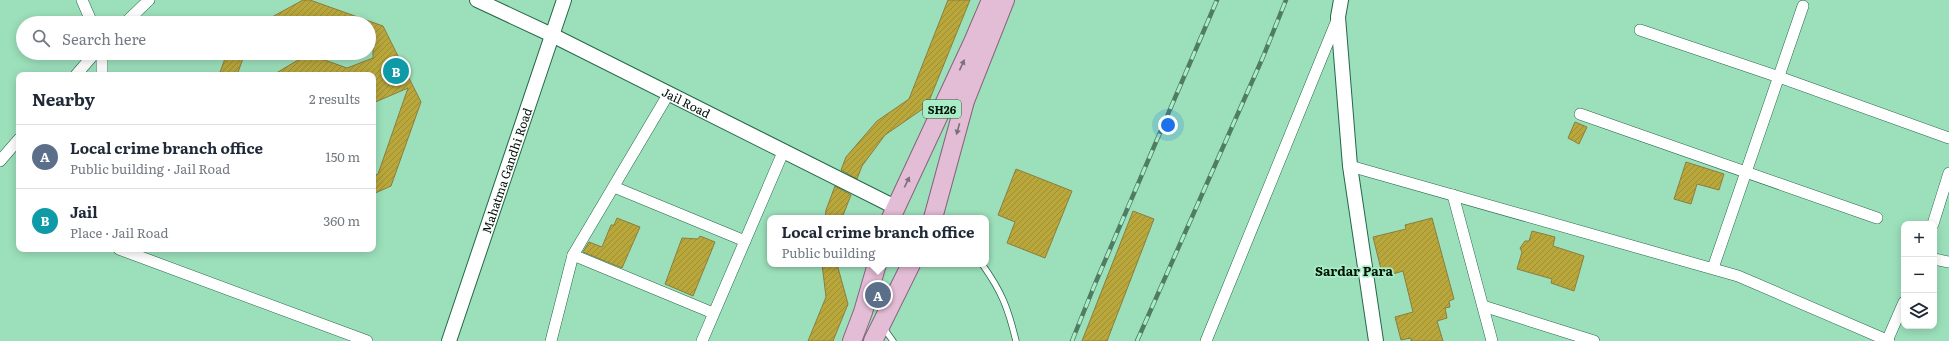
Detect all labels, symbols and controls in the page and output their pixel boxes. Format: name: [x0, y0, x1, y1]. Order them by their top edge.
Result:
search box: [16, 16, 376, 60]
icon: search: [30, 27, 52, 49]
text: Search here: [62, 27, 146, 50]
pin: B: [383, 56, 409, 86]
one-way arrow: [959, 59, 965, 70]
street label: Jail Road: [659, 83, 714, 122]
text: Nearby: [32, 86, 95, 111]
text: 2 results: [309, 89, 360, 108]
road number: SH26: [923, 100, 961, 118]
street label: Mahatma Gandhi Road: [477, 105, 536, 236]
your location: [1158, 115, 1178, 135]
one-way arrow: [955, 123, 961, 135]
text: Local crime branch office: [70, 136, 263, 159]
text: A: [40, 147, 50, 166]
text: 150 m: [325, 147, 360, 166]
text: Public building · Jail Road: [70, 159, 230, 178]
one-way arrow: [904, 177, 910, 188]
text: Jail: [70, 200, 98, 223]
text: B: [41, 211, 49, 230]
text: 360 m: [323, 211, 360, 230]
popup: [767, 215, 989, 267]
text: Local crime branch office: [781, 220, 975, 243]
map controls: [1901, 221, 1937, 329]
button: +: [1901, 221, 1937, 257]
text: Place · Jail Road: [70, 223, 168, 242]
text: Public building: [781, 243, 876, 262]
button: −: [1901, 257, 1937, 293]
district label: Sardar Para: [1315, 261, 1393, 280]
pin: A: [865, 280, 891, 310]
button: layers: [1901, 293, 1937, 329]

